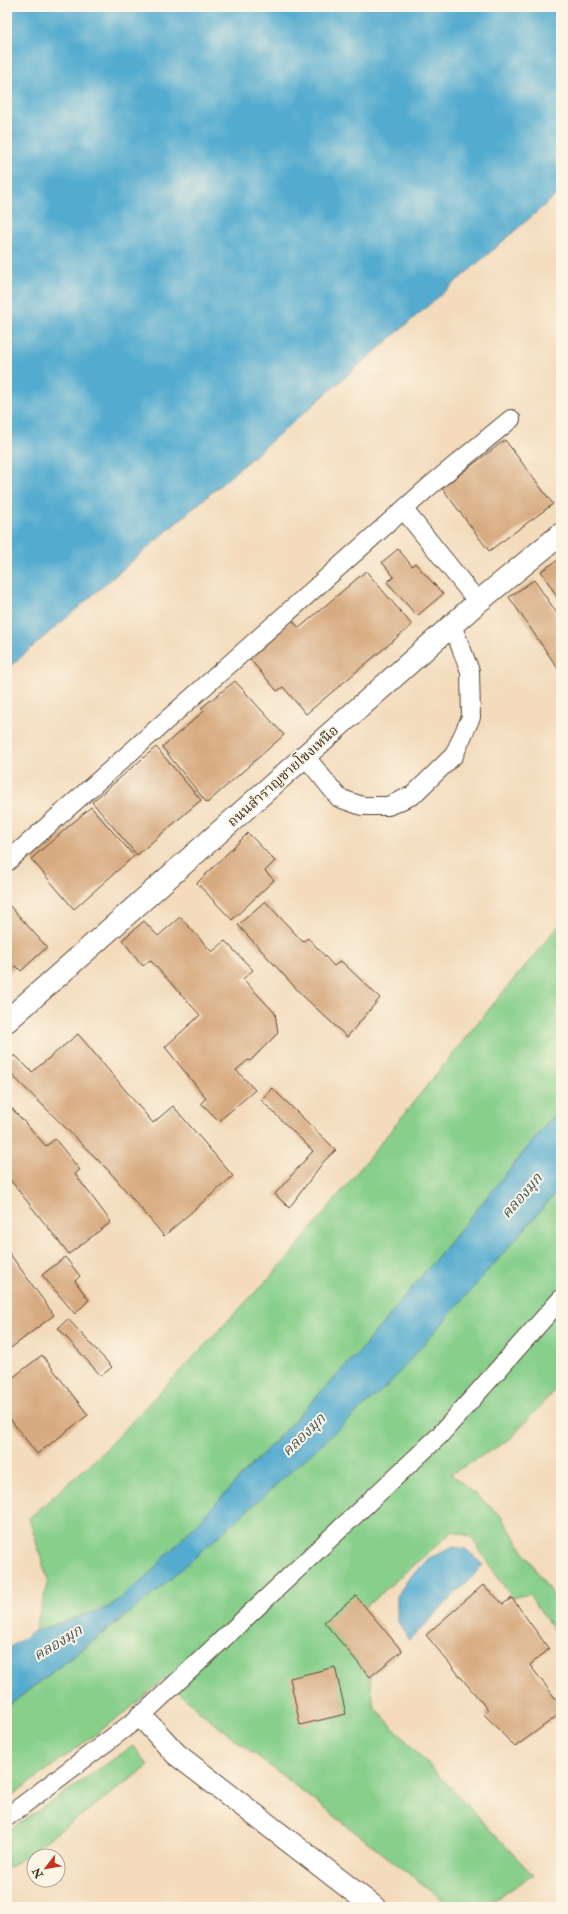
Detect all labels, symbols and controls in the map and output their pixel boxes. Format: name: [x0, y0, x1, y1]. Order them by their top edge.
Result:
street label: ถนนสำราญชายโขงเหนือ: [223, 720, 342, 830]
water label: คลองมุก: [497, 1169, 547, 1222]
water label: คลองมุก: [278, 1409, 331, 1460]
water label: คลองมุก: [30, 1621, 87, 1665]
north arrow: [26, 1848, 66, 1888]
text: N: [29, 1864, 46, 1881]

